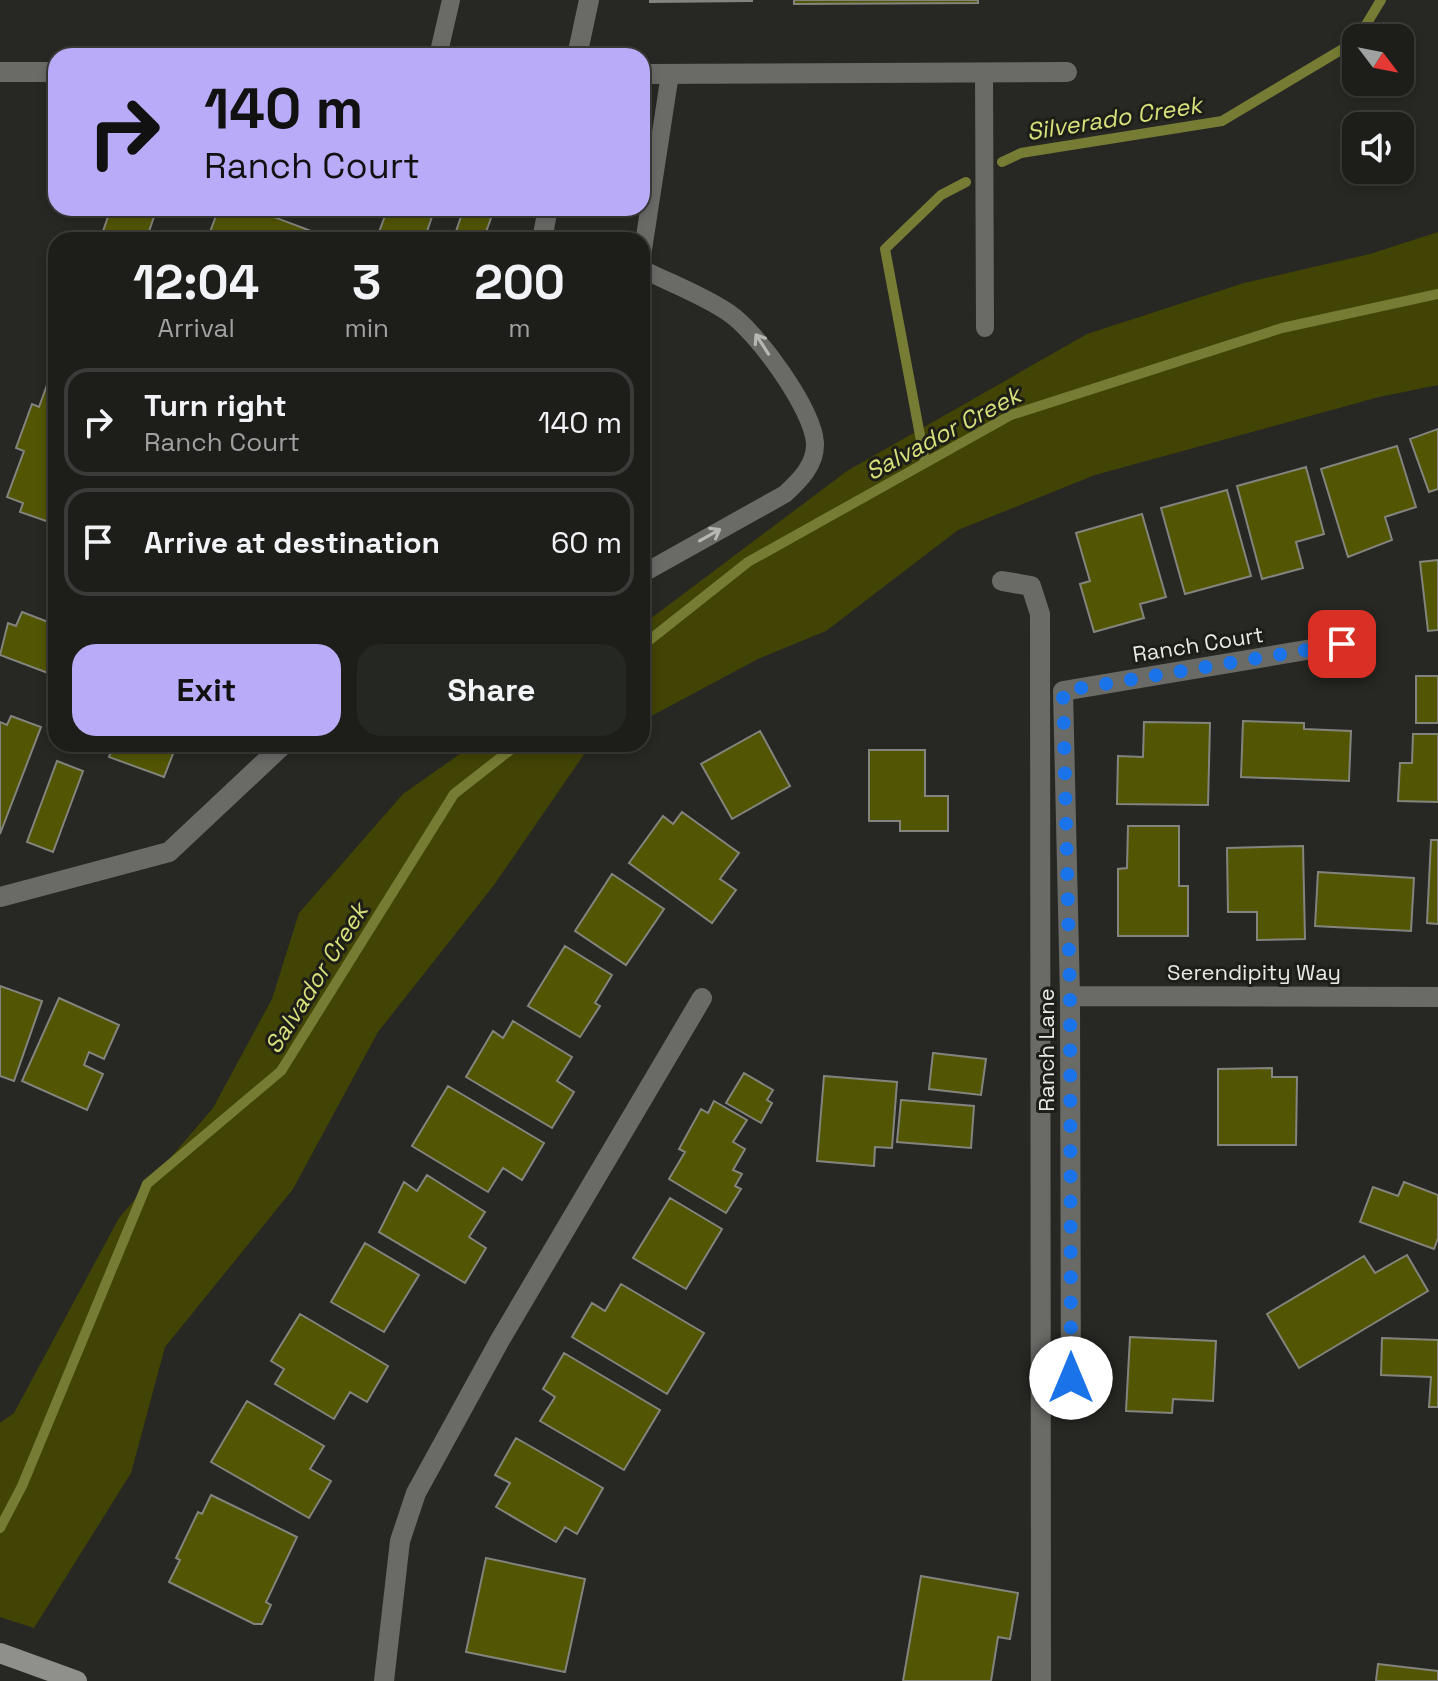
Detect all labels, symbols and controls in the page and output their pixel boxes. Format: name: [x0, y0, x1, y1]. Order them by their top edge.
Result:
north arrow: [1342, 24, 1414, 96]
map controls: [1342, 24, 1414, 184]
text: 140 m: [204, 73, 363, 144]
icon: right: [72, 80, 176, 184]
water label: Silverado Creek: [1024, 88, 1207, 147]
button: sound: [1342, 112, 1414, 184]
text: Ranch Court: [204, 143, 420, 189]
text: 12:04: [133, 252, 259, 313]
text: 3: [352, 252, 381, 313]
text: 200: [474, 252, 565, 313]
text: Arrival: [158, 311, 235, 345]
text: min: [344, 311, 389, 345]
text: m: [508, 311, 531, 345]
one-way arrow: [754, 333, 770, 356]
water label: Salvador Creek: [860, 378, 1029, 487]
text: Turn right: [144, 386, 287, 425]
icon: right: [76, 400, 120, 444]
text: 140 m: [538, 403, 622, 442]
text: Ranch Court: [144, 425, 300, 459]
icon: arrive: [76, 520, 120, 564]
text: Arrive at destination: [144, 523, 440, 562]
text: 60 m: [551, 523, 622, 562]
one-way arrow: [697, 526, 721, 542]
pin: [1308, 610, 1376, 678]
street label: Ranch Court: [1131, 620, 1265, 668]
icon: arrive: [1320, 622, 1364, 666]
button: Exit: [72, 644, 341, 736]
button: Share: [357, 644, 626, 736]
water label: Salvador Creek: [257, 895, 376, 1059]
street label: Serendipity Way: [1167, 958, 1341, 986]
street label: Ranch Lane: [1032, 988, 1060, 1112]
position arrow: [1029, 1336, 1113, 1420]

